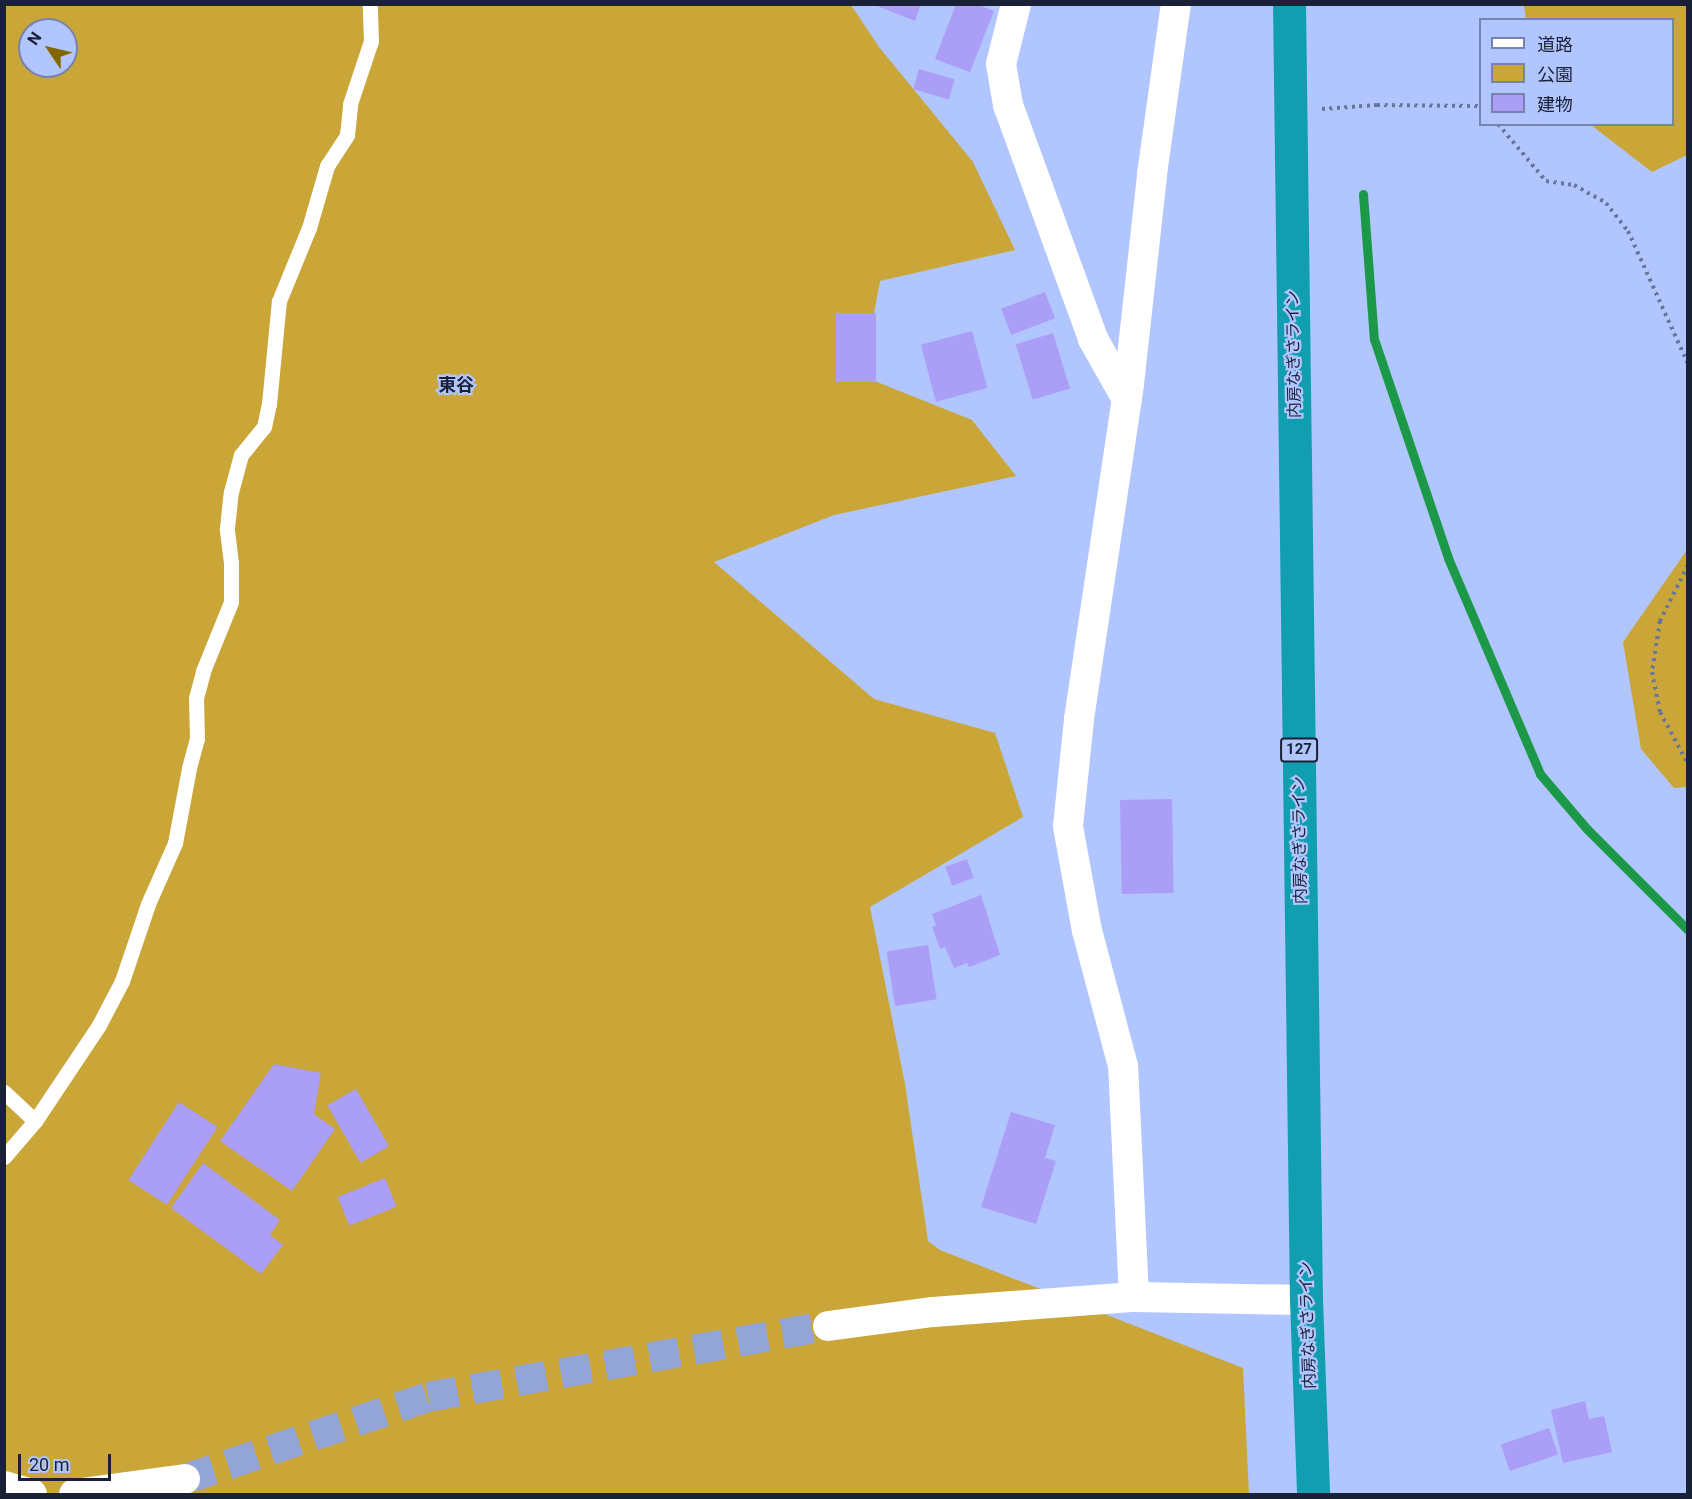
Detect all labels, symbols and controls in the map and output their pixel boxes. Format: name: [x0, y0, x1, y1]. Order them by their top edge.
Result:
north arrow: [18, 18, 78, 78]
legend: [1479, 18, 1674, 126]
text: N: [23, 28, 46, 49]
text: 道路: [1537, 34, 1573, 55]
text: 公園: [1537, 64, 1573, 85]
text: 建物: [1537, 94, 1573, 115]
street label: 内房なぎさライン: [1283, 290, 1305, 418]
district label: 東谷: [438, 374, 474, 396]
road number: 127: [1280, 738, 1318, 762]
street label: 内房なぎさライン: [1289, 776, 1311, 904]
street label: 内房なぎさライン: [1296, 1261, 1320, 1389]
scale bar: [21, 1442, 114, 1480]
text: 20 m: [29, 1454, 69, 1475]

